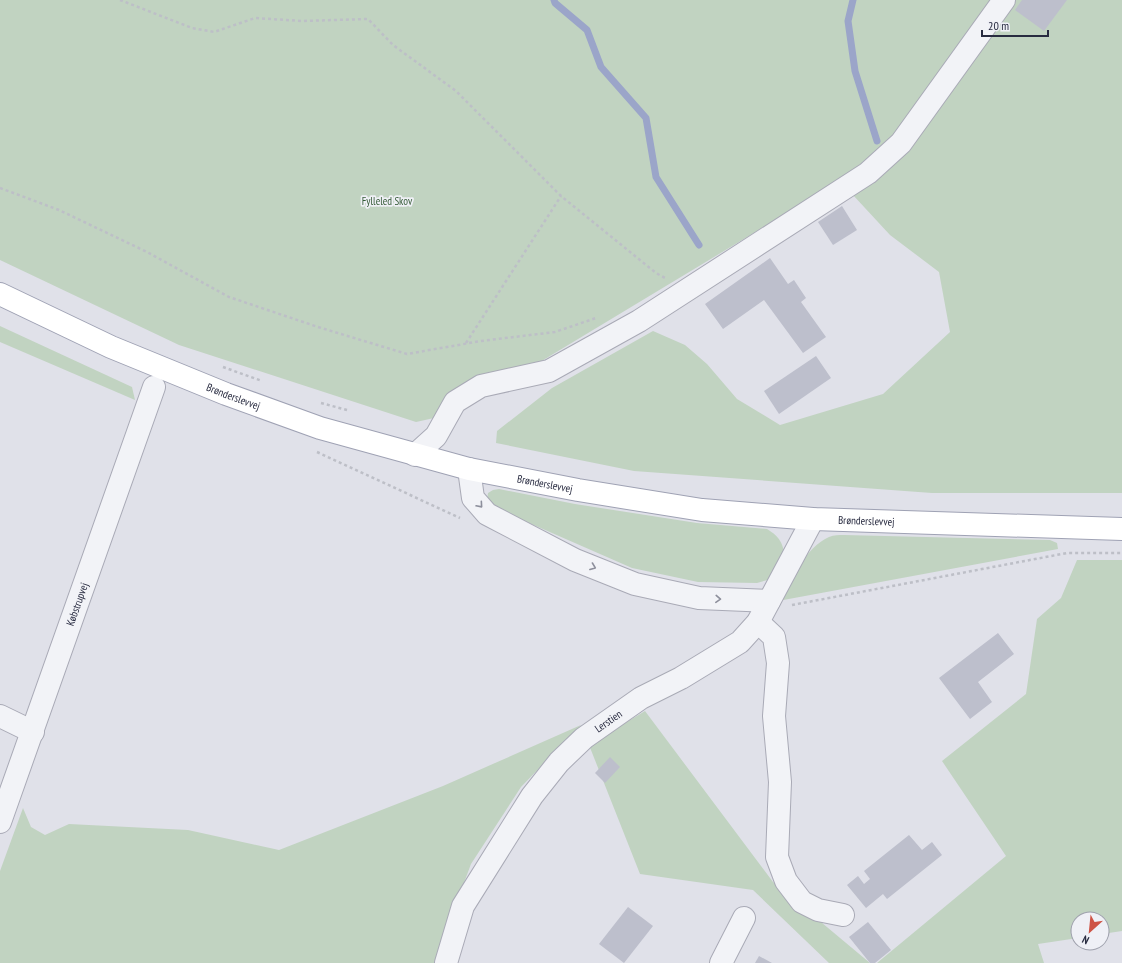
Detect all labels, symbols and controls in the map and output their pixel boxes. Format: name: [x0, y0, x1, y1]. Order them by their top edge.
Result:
scale bar: [982, 12, 1048, 38]
text: 20 m: [988, 18, 1009, 33]
park label: Fylleled Skov: [362, 194, 413, 208]
street label: Brønderslevvej: [204, 380, 262, 413]
street label: Brønderslevvej: [516, 471, 574, 496]
one-way arrow: [475, 501, 482, 508]
street label: Brønderslevvej: [838, 513, 895, 529]
one-way arrow: [590, 563, 597, 571]
street label: Købstrupvej: [63, 581, 91, 628]
one-way arrow: [715, 594, 721, 603]
street label: Lerstien: [592, 707, 625, 735]
north arrow: [1070, 911, 1110, 951]
text: N: [1080, 932, 1091, 947]

